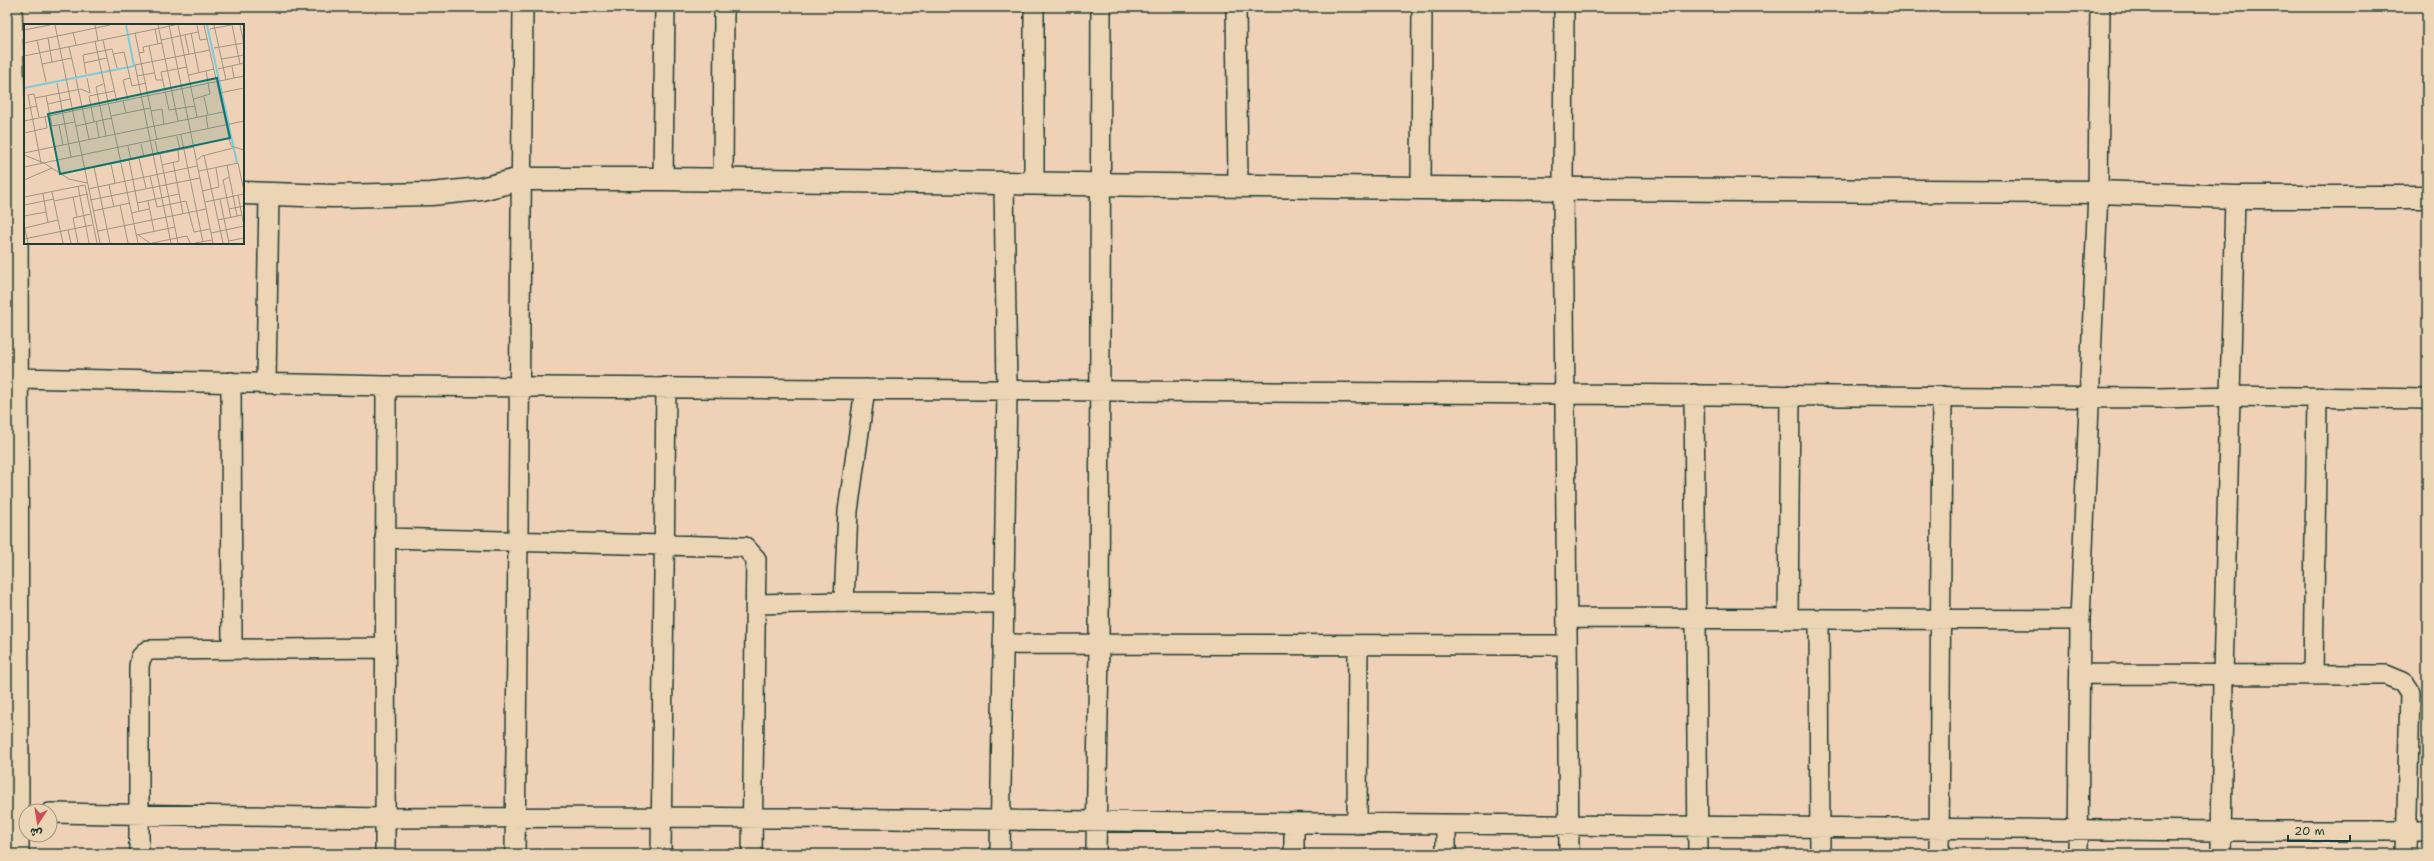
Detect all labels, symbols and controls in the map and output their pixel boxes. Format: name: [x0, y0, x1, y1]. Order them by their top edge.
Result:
inset map: [24, 24, 244, 244]
north arrow: [18, 803, 58, 843]
scale bar: [2288, 817, 2350, 843]
text: 20 m: [2294, 823, 2325, 839]
text: ش: [29, 824, 44, 841]

